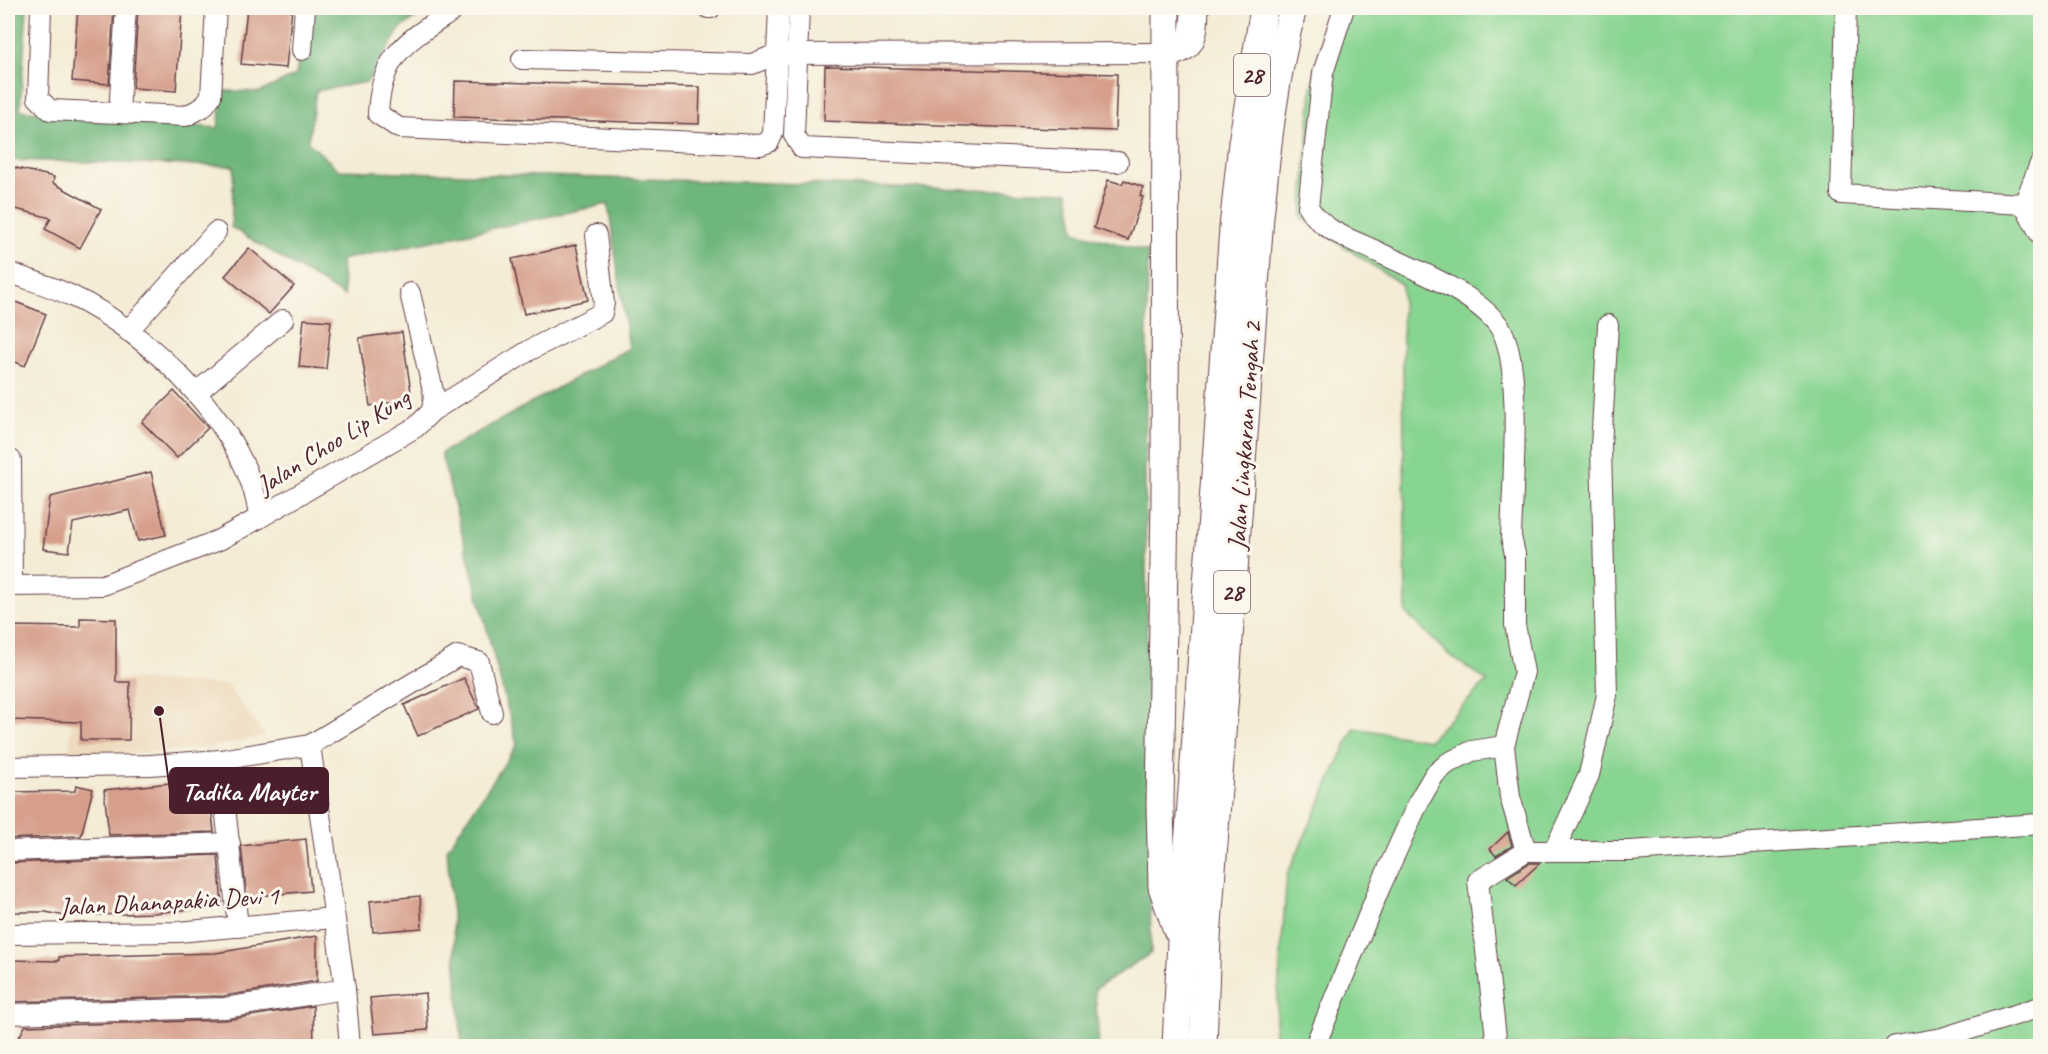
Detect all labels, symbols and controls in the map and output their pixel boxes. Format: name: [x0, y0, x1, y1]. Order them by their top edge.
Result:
road number: 28: [1234, 54, 1270, 96]
street label: Jalan Lingkaran Tengah 2: [1220, 319, 1269, 553]
street label: Jalan Choo Lip Kung: [249, 380, 418, 503]
road number: 28: [1214, 571, 1250, 613]
callout: Tadika Mayter: [170, 768, 328, 813]
text: Tadika Mayter: [182, 774, 320, 808]
street label: Jalan Dhanapakia Devi 1: [57, 879, 281, 924]

